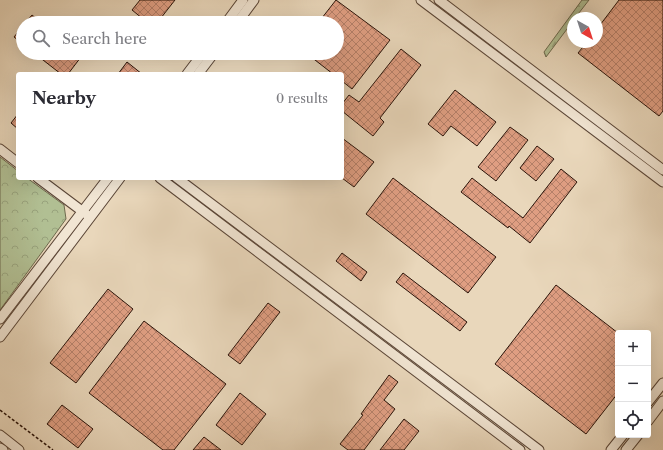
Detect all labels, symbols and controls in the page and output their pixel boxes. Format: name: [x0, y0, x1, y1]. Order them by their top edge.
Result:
north arrow: [567, 12, 603, 48]
search box: [16, 16, 344, 60]
icon: search: [30, 27, 52, 49]
text: Search here: [62, 29, 147, 48]
text: Nearby: [32, 88, 96, 108]
text: 0 results: [276, 90, 328, 106]
map controls: [615, 330, 651, 438]
button: +: [615, 330, 651, 366]
button: −: [615, 366, 651, 402]
button: locate: [615, 402, 651, 438]

